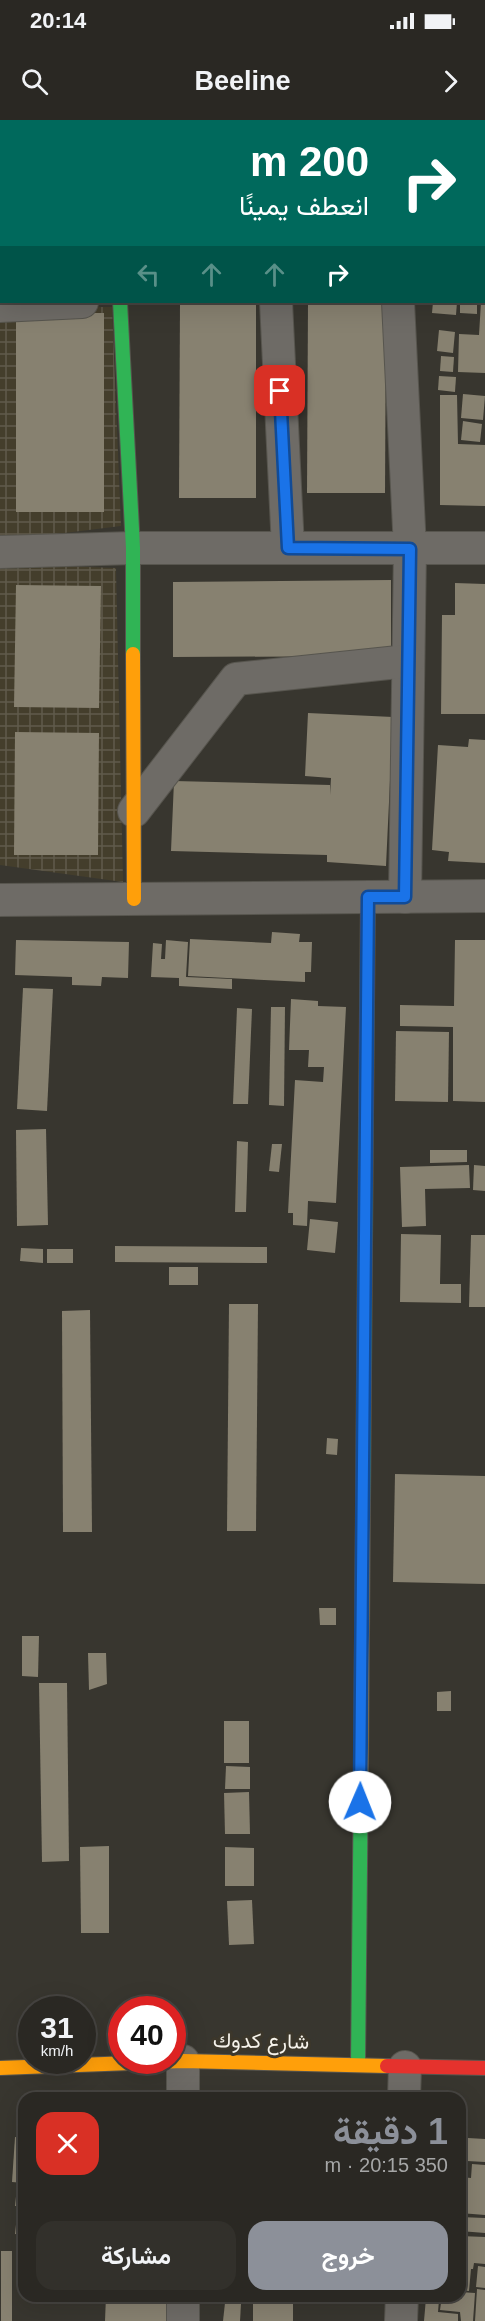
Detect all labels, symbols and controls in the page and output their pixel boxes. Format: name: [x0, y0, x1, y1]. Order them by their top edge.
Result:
text: 20:14: [30, 8, 86, 33]
icon: search: [18, 65, 51, 98]
icon: forward: [434, 65, 467, 98]
text: Beeline: [194, 66, 291, 96]
text: 200 m: [250, 138, 369, 185]
icon: right: [390, 144, 468, 222]
text: انعطف يمينًا: [239, 191, 369, 221]
icon: left: [132, 258, 165, 291]
icon: ahead: [195, 258, 228, 291]
icon: ahead: [258, 258, 291, 291]
icon: right: [321, 258, 354, 291]
pin: [254, 365, 305, 416]
icon: arrive: [263, 374, 296, 407]
position arrow: [328, 1770, 392, 1834]
speed limit sign: 40: [108, 1996, 186, 2074]
text: 31: [40, 2011, 74, 2044]
street label: شارع كدوك: [213, 2028, 309, 2056]
text: km/h: [41, 2042, 73, 2059]
text: 1 دقيقة: [333, 2111, 448, 2152]
button: close: [36, 2112, 99, 2175]
text: 350 m · 20:15: [325, 2154, 448, 2176]
button: مشاركة: [36, 2221, 236, 2290]
button: خروج: [248, 2221, 448, 2290]

